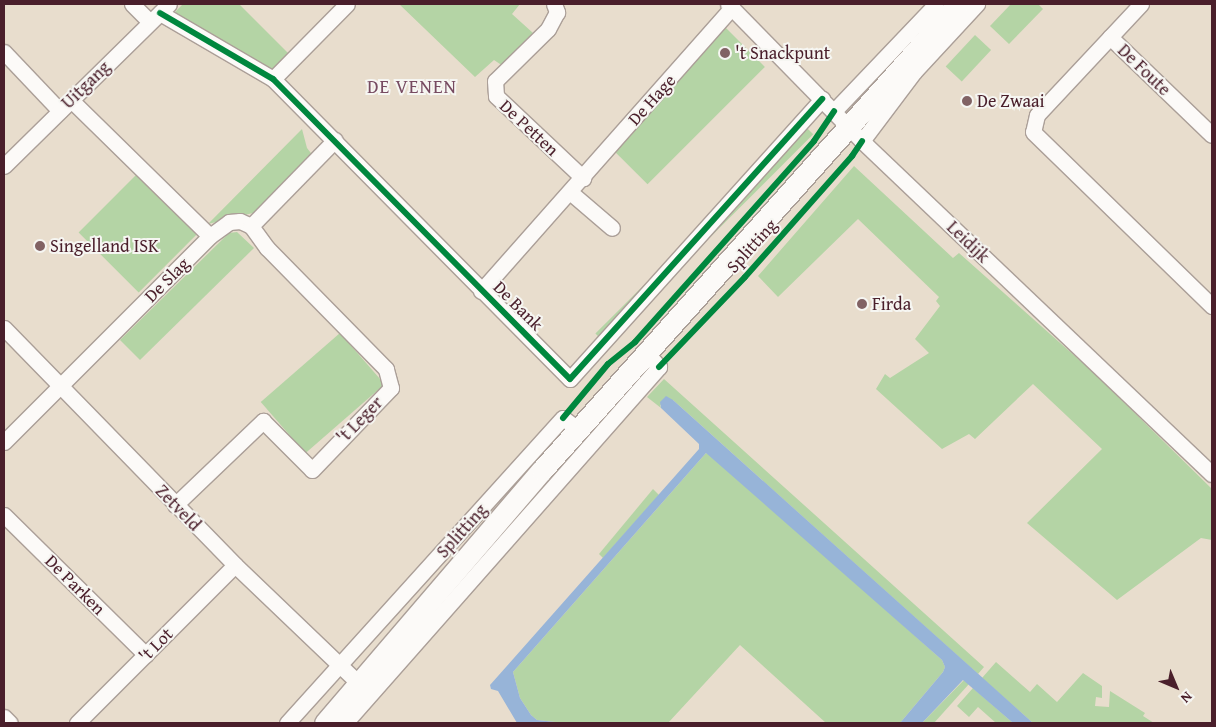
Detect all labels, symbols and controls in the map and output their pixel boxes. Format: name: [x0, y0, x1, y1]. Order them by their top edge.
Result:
street label: De Foute: [1113, 40, 1175, 100]
place label: 't Snackpunt: [735, 42, 830, 64]
marker: 't Snackpunt: [719, 47, 731, 59]
street label: Uitgang: [57, 56, 115, 114]
street label: De Hage: [623, 70, 681, 130]
district label: DE VENEN: [366, 76, 458, 98]
place label: De Zwaai: [977, 90, 1044, 112]
street label: De Petten: [495, 95, 563, 161]
marker: De Zwaai: [961, 95, 973, 107]
street label: Splitting: [722, 214, 782, 278]
street label: Leidijk: [942, 217, 994, 267]
place label: Singelland ISK: [50, 235, 159, 257]
marker: Singelland ISK: [34, 240, 46, 252]
street label: De Slag: [140, 253, 194, 307]
street label: De Bank: [489, 277, 547, 335]
place label: Firda: [872, 293, 911, 315]
marker: Firda: [856, 298, 868, 310]
street label: 't Leger: [332, 392, 388, 448]
street label: Zetveld: [151, 480, 205, 536]
street label: Splitting: [432, 499, 492, 563]
street label: De Parken: [40, 550, 110, 620]
street label: 't Lot: [134, 623, 178, 667]
north arrow: [1151, 662, 1201, 712]
text: N: [1176, 687, 1197, 708]

